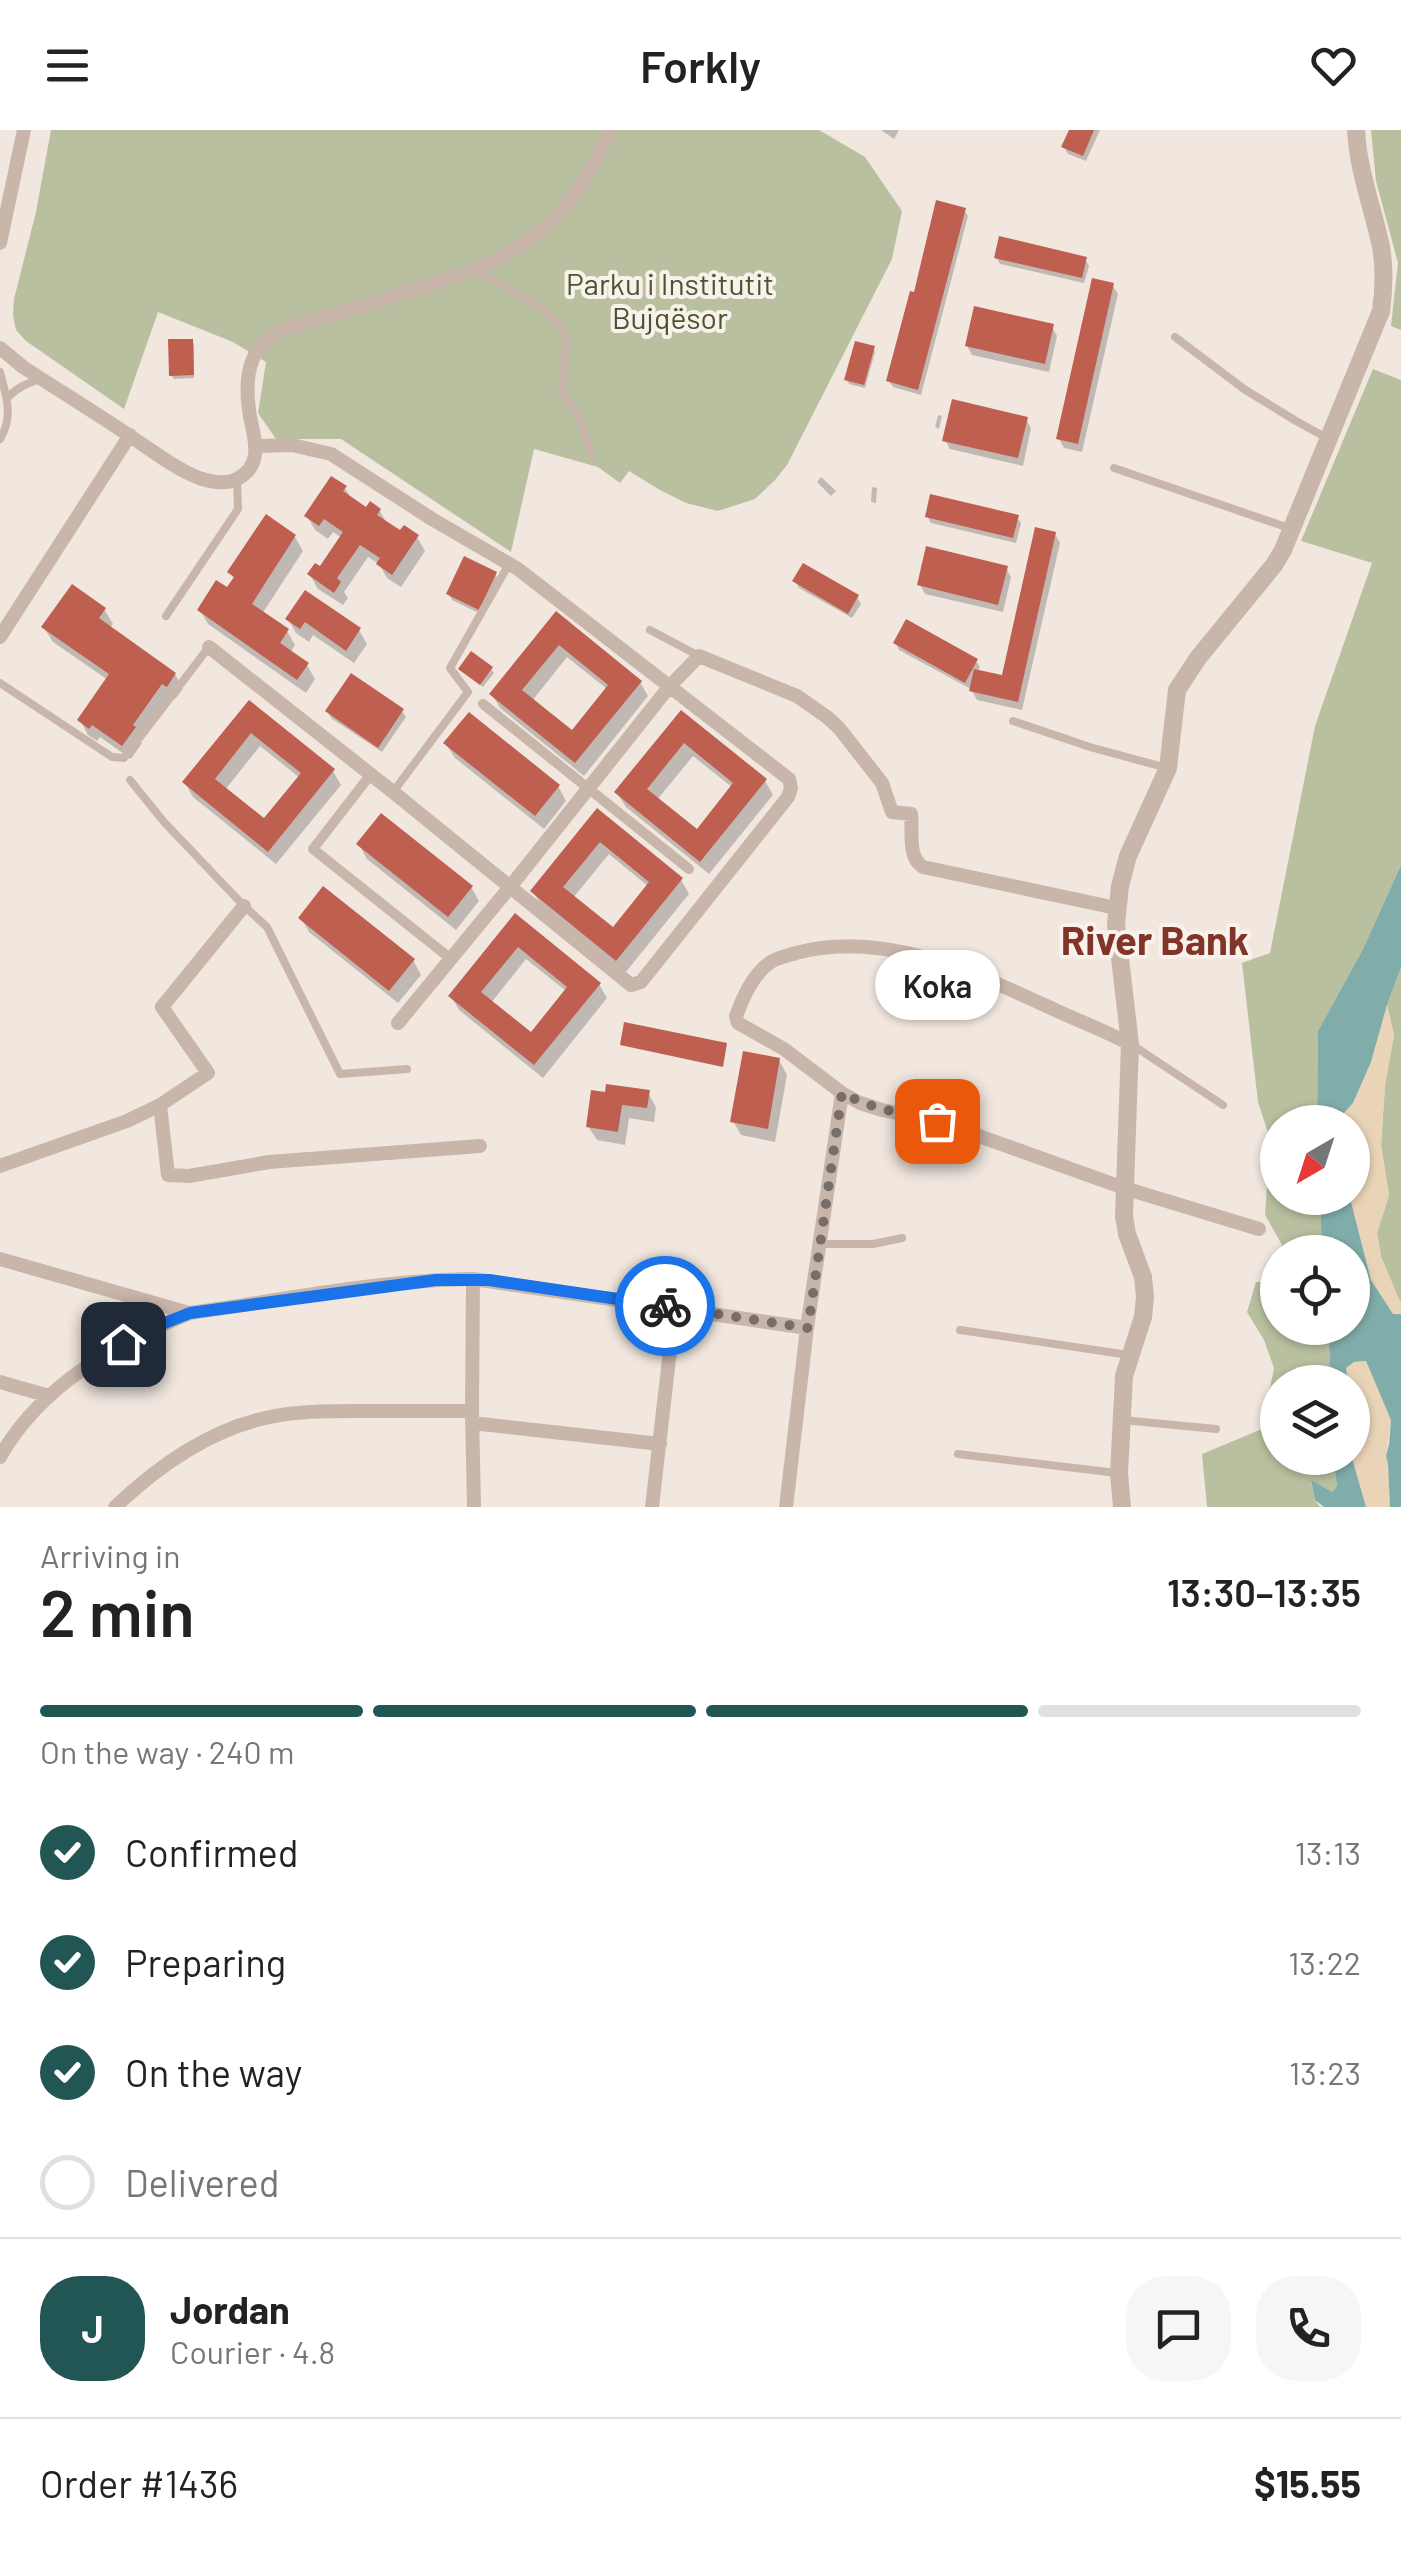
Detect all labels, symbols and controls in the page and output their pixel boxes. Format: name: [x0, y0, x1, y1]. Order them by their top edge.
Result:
icon: menu: [40, 38, 95, 93]
text: Forkly: [640, 38, 761, 92]
icon: heart: [1306, 38, 1361, 93]
park label: Parku i Institutit Bujqësor: [566, 265, 774, 335]
district label: River Bank: [1061, 915, 1249, 963]
callout: Koka: [874, 951, 1000, 1021]
text: Koka: [903, 966, 972, 1004]
pin: [895, 1079, 980, 1164]
icon: bag: [910, 1094, 965, 1149]
north arrow: [1260, 1105, 1370, 1215]
map controls: [1260, 1105, 1370, 1475]
button: locate: [1260, 1235, 1370, 1345]
courier: [615, 1256, 715, 1356]
icon: bike: [638, 1279, 693, 1334]
pin: [81, 1302, 166, 1387]
icon: home: [96, 1317, 151, 1372]
button: layers: [1260, 1365, 1370, 1475]
text: Arriving in: [40, 1536, 180, 1574]
text: 13:30–13:35: [1167, 1569, 1361, 1615]
text: 2 min: [40, 1572, 195, 1650]
text: On the way · 240 m: [40, 1732, 295, 1770]
icon: check: [40, 1825, 95, 1880]
text: Confirmed: [125, 1829, 298, 1875]
text: 13:13: [1295, 1833, 1361, 1871]
icon: check: [40, 1935, 95, 1990]
text: Preparing: [125, 1939, 286, 1985]
text: 13:22: [1288, 1943, 1361, 1981]
icon: check: [40, 2045, 95, 2100]
text: On the way: [125, 2049, 302, 2095]
text: 13:23: [1289, 2053, 1361, 2091]
text: Delivered: [125, 2159, 279, 2205]
button: chat: [1126, 2276, 1231, 2381]
button: phone: [1256, 2276, 1361, 2381]
text: Jordan: [170, 2286, 290, 2332]
text: J: [81, 2305, 104, 2351]
text: Courier · 4.8: [170, 2332, 335, 2370]
text: Order #1436: [40, 2460, 238, 2506]
text: $15.55: [1254, 2460, 1361, 2506]

